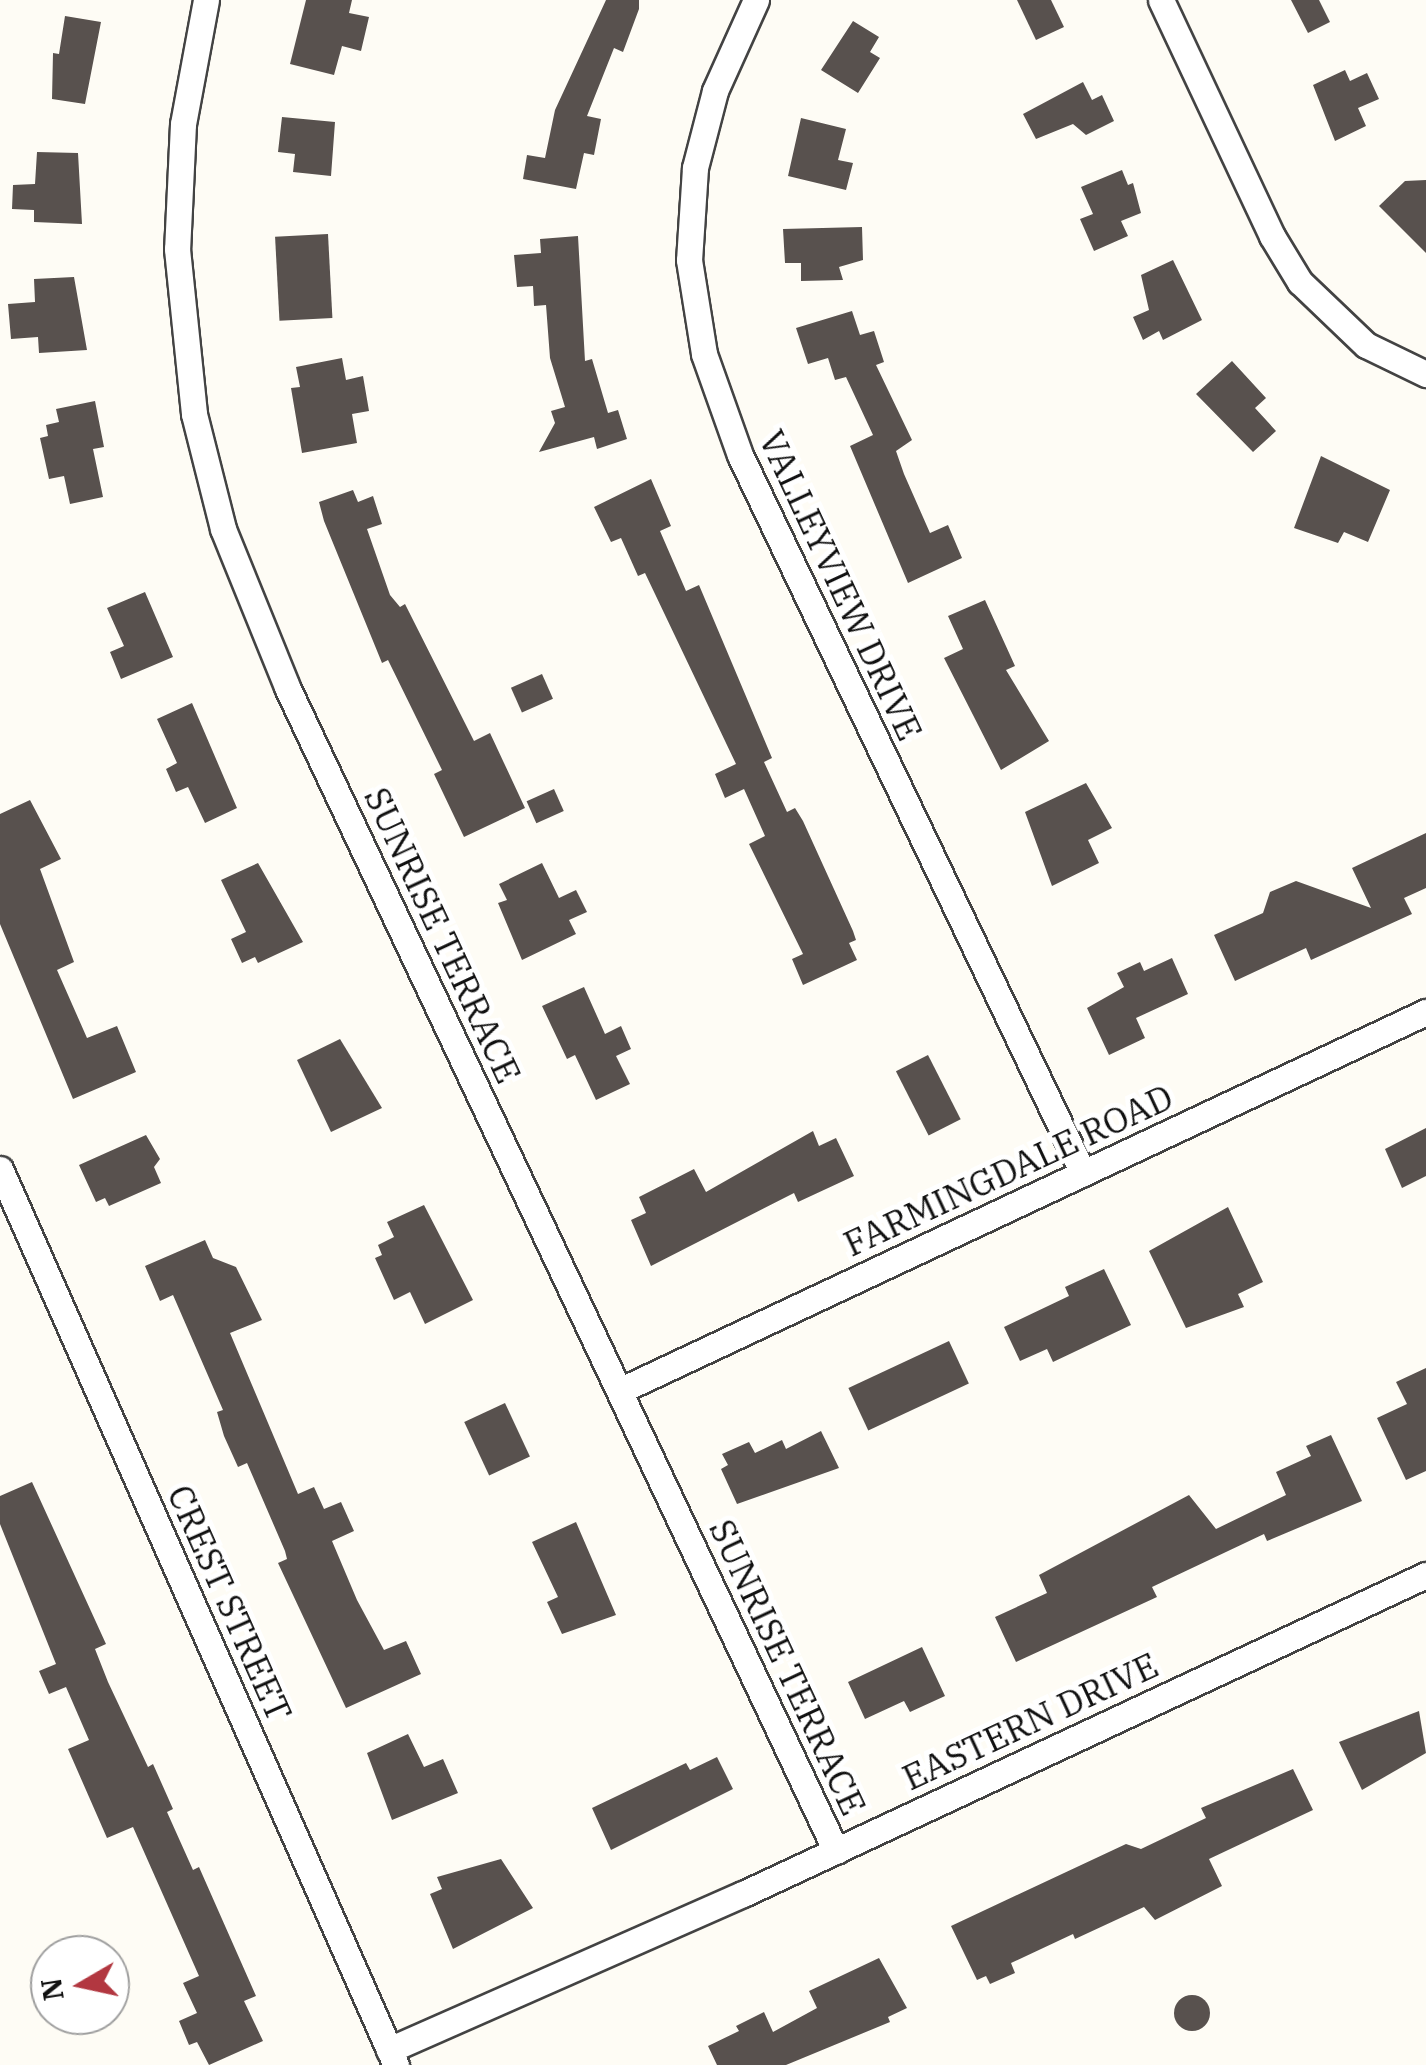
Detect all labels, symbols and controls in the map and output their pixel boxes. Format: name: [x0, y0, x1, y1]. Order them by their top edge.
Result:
street label: VALLEYVIEW DRIVE: [751, 423, 931, 747]
street label: SUNRISE TERRACE: [356, 781, 530, 1089]
street label: FARMINGDALE ROAD: [837, 1075, 1179, 1265]
street label: CREST STREET: [159, 1478, 301, 1728]
street label: SUNRISE TERRACE: [701, 1513, 875, 1821]
street label: EASTERN DRIVE: [896, 1643, 1164, 1799]
north arrow: [30, 1935, 130, 2035]
text: N: [32, 1976, 72, 2003]

